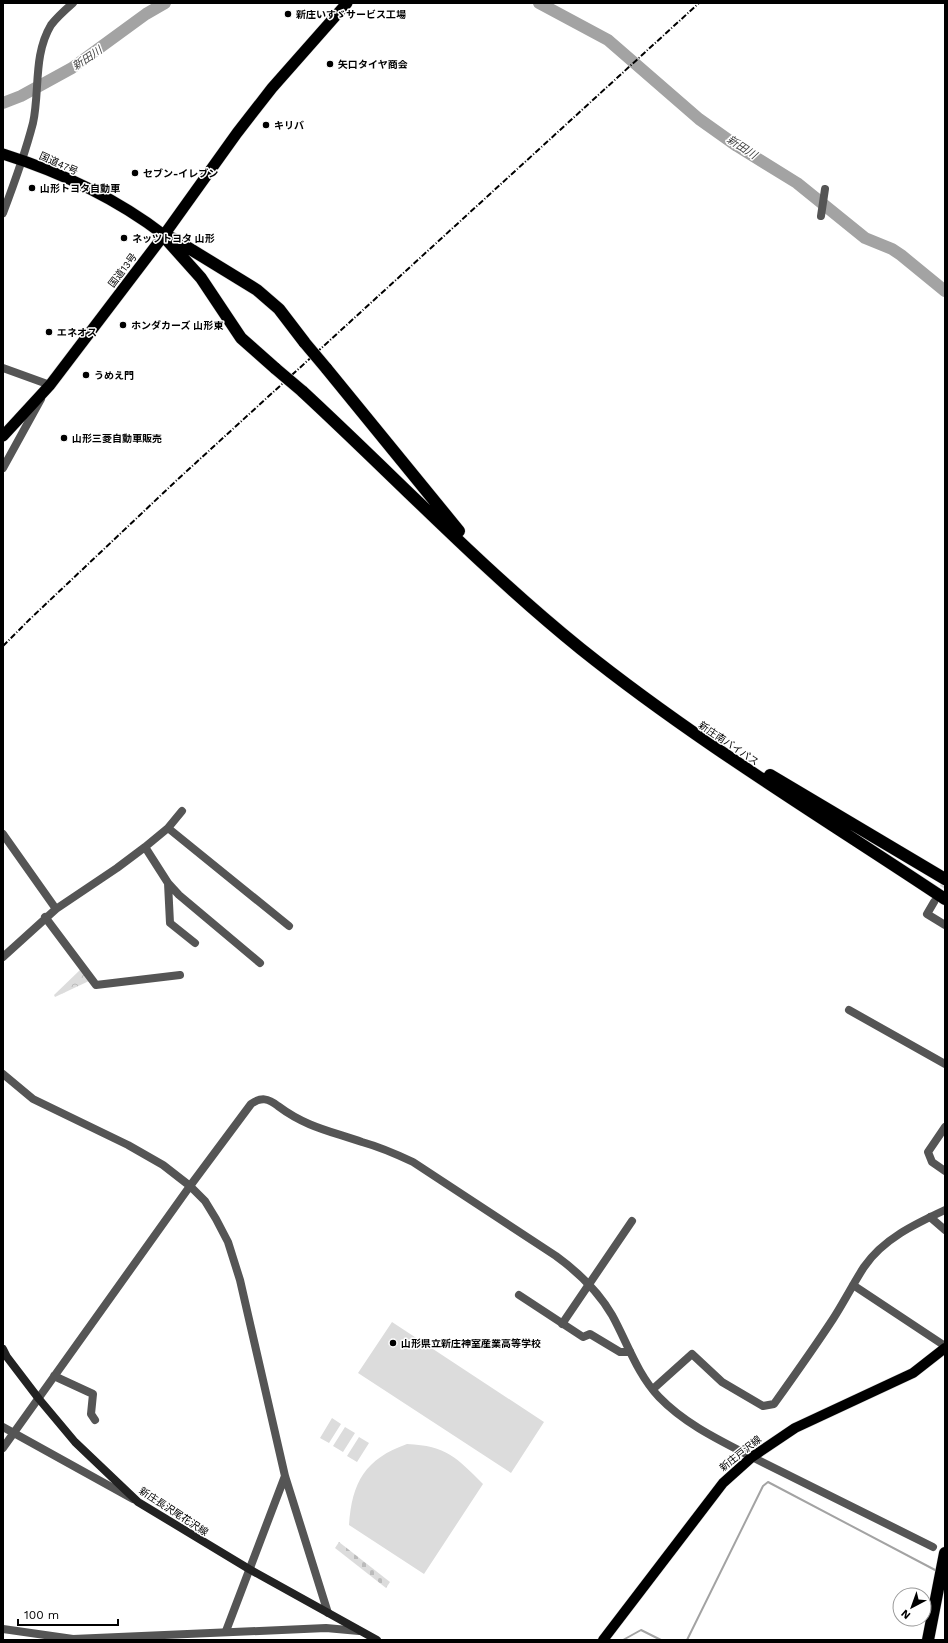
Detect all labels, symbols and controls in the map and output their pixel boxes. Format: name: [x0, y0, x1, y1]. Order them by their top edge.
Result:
marker: 新庄いすゞサービス工場: [283, 9, 293, 19]
place label: 新庄いすゞサービス工場: [296, 9, 406, 20]
water label: 新田川: [70, 43, 105, 73]
marker: 矢口タイヤ商会: [325, 59, 335, 69]
place label: 矢口タイヤ商会: [338, 59, 408, 70]
marker: キリバ: [261, 120, 271, 130]
place label: キリバ: [274, 120, 304, 131]
water label: 新田川: [724, 133, 760, 162]
street label: 国道47号: [38, 150, 80, 177]
marker: セブン-イレブン: [130, 168, 140, 178]
place label: セブン-イレブン: [143, 168, 218, 179]
marker: 山形トヨタ自動車: [27, 183, 37, 193]
place label: 山形トヨタ自動車: [40, 183, 120, 194]
marker: ネッツトヨタ 山形: [119, 233, 129, 243]
place label: ネッツトヨタ 山形: [132, 233, 215, 244]
street label: 国道13号: [106, 251, 139, 289]
marker: ホンダカーズ 山形東: [118, 320, 128, 330]
place label: ホンダカーズ 山形東: [131, 320, 224, 331]
marker: エネオス: [44, 327, 54, 337]
place label: エネオス: [57, 327, 97, 338]
marker: うめえ門: [81, 370, 91, 380]
place label: うめえ門: [94, 370, 134, 381]
marker: 山形三菱自動車販売: [59, 433, 69, 443]
place label: 山形三菱自動車販売: [72, 433, 162, 444]
street label: 新庄南バイパス: [697, 719, 761, 767]
marker: 山形県立新庄神室産業高等学校: [388, 1338, 398, 1348]
place label: 山形県立新庄神室産業高等学校: [401, 1338, 541, 1349]
street label: 新庄戸沢線: [717, 1433, 763, 1473]
street label: 新庄長沢尾花沢線: [137, 1485, 210, 1538]
north arrow: [892, 1587, 932, 1627]
scale bar: [18, 1601, 118, 1627]
text: N: [898, 1607, 913, 1622]
text: 100 m: [24, 1608, 59, 1622]

